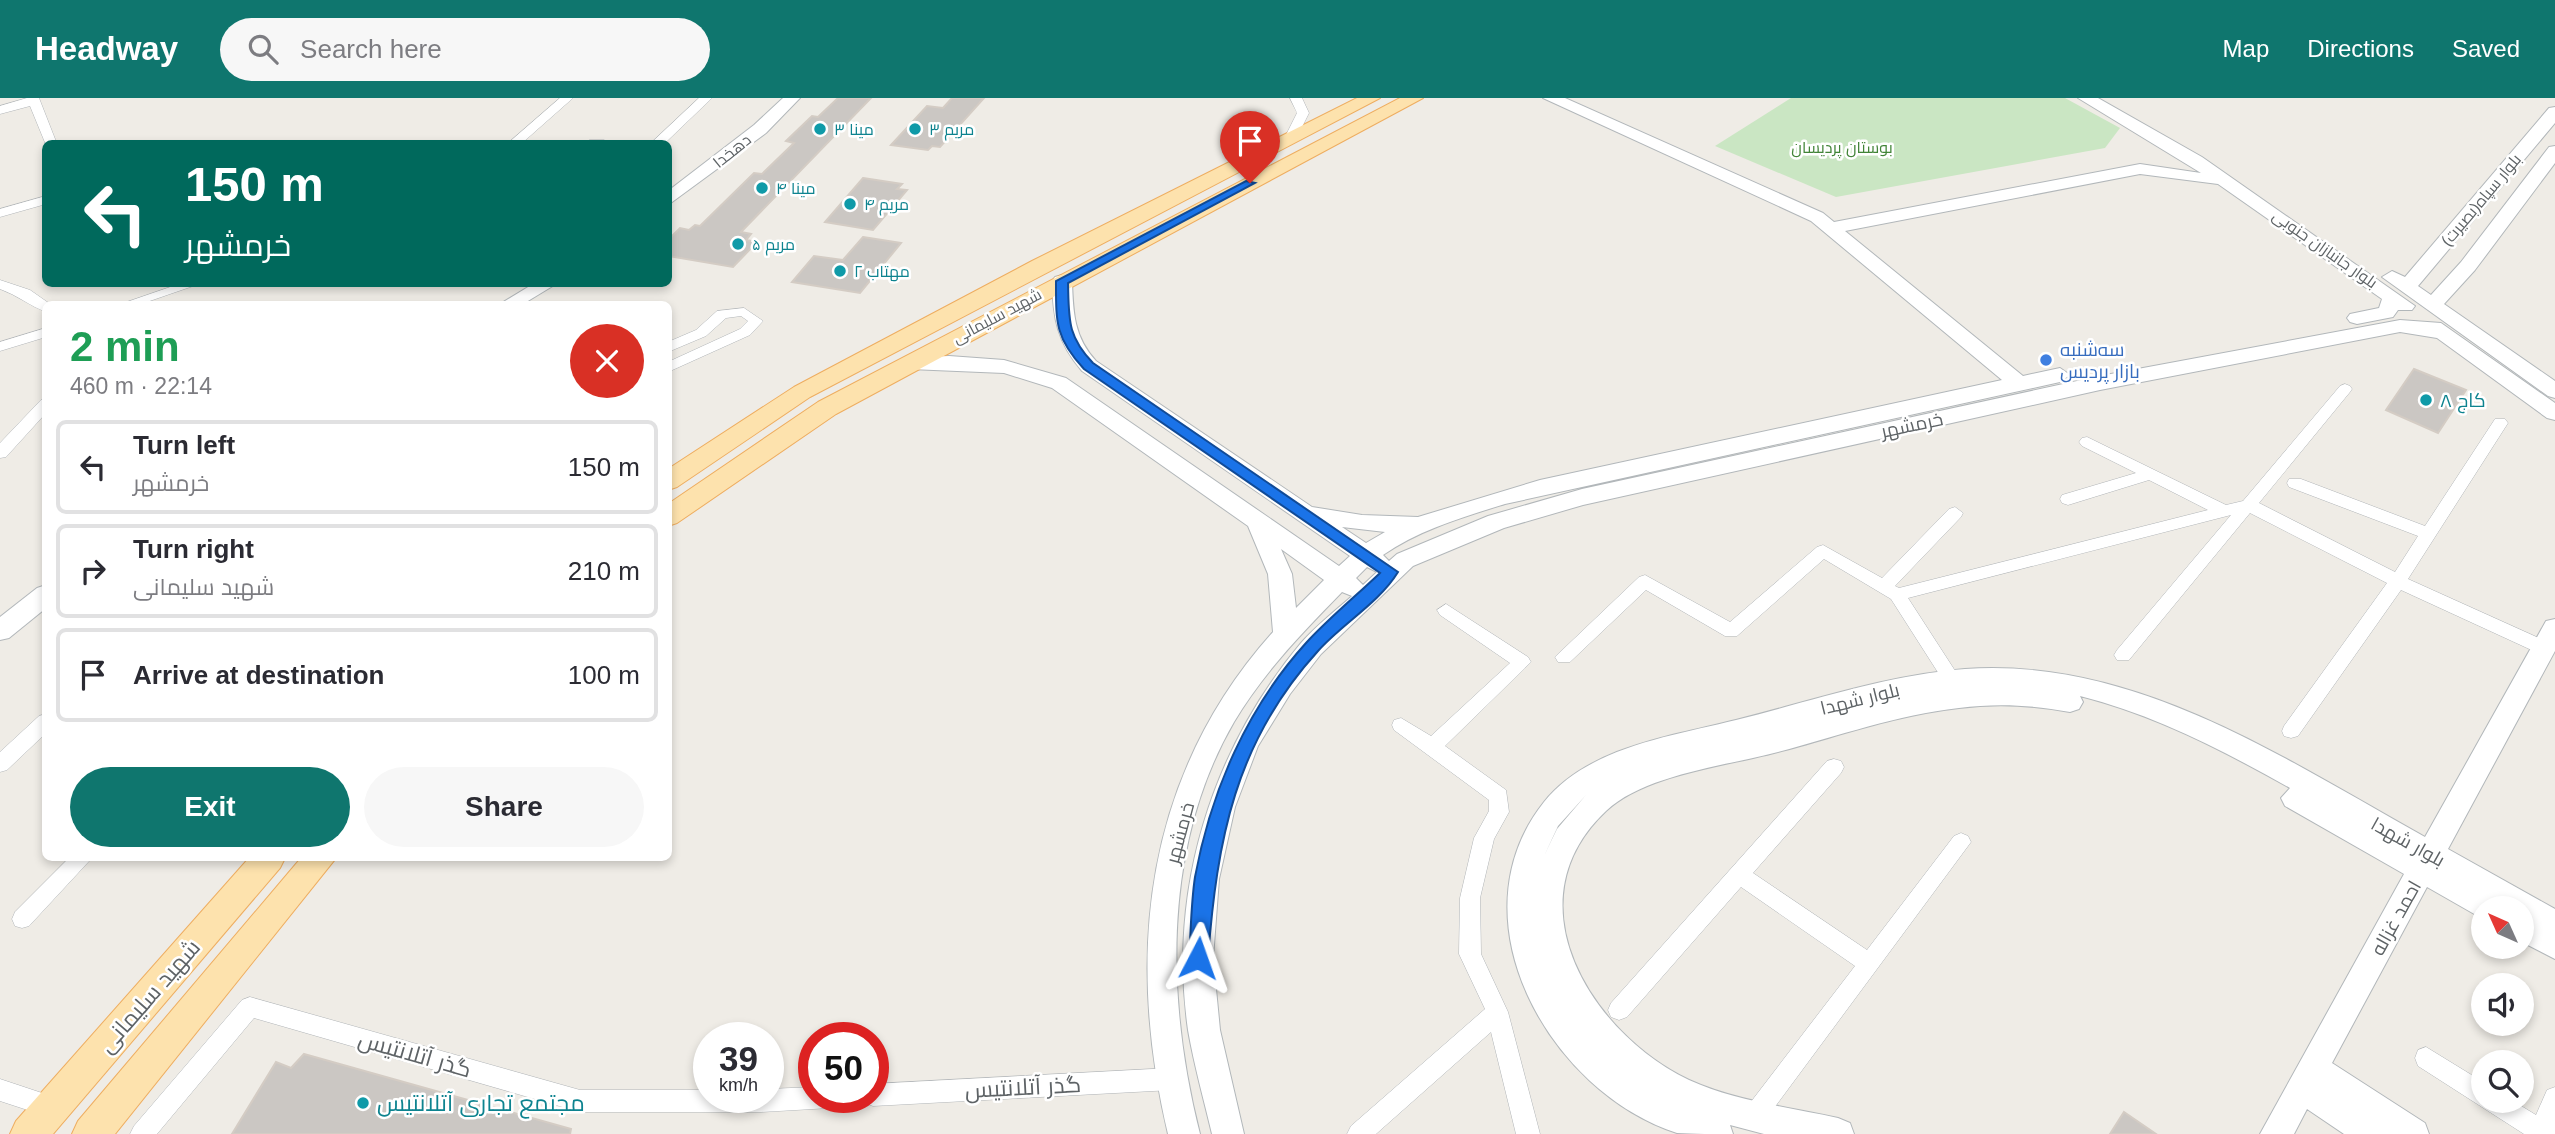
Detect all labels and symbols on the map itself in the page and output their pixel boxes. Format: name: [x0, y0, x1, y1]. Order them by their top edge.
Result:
pin: [1220, 111, 1280, 183]
marker: مینا ۳: [812, 121, 828, 137]
place label: مینا ۳: [834, 121, 874, 139]
marker: مریم ۳: [907, 121, 923, 137]
place label: مریم ۳: [929, 121, 974, 141]
street label: دهخدا: [710, 131, 754, 171]
park label: بوستان پردیسان: [1791, 139, 1893, 159]
street label: بلوار سپاه(بصیرت): [2438, 151, 2526, 250]
marker: مینا ۴: [754, 180, 770, 196]
place label: مینا ۴: [776, 180, 815, 198]
marker: مریم ۴: [842, 196, 858, 212]
place label: مریم ۴: [864, 196, 909, 216]
street label: بلوار جانبازان جنوبی: [2268, 207, 2380, 293]
marker: مریم ۵: [730, 236, 746, 252]
place label: مریم ۵: [752, 236, 795, 256]
marker: مهتاب ۲: [832, 263, 848, 279]
place label: مهتاب ۲: [854, 263, 910, 282]
street label: شهید سلیمانی: [950, 285, 1045, 348]
place label: سه‌شنبه بازار پردیس: [2060, 339, 2140, 384]
marker: سه‌شنبه بازار پردیس: [2038, 352, 2054, 368]
place label: کاج ۸: [2440, 390, 2486, 414]
marker: کاج ۸: [2418, 392, 2434, 408]
street label: خرمشهر: [1878, 408, 1945, 443]
street label: بلوار شهدا: [1818, 679, 1902, 720]
street label: خرمشهر: [1161, 800, 1199, 867]
street label: بلوار شهدا: [2367, 813, 2448, 872]
street label: احمد غزاله: [2367, 877, 2426, 960]
north arrow: [2471, 896, 2534, 959]
position arrow: [1161, 921, 1235, 995]
street label: شهید سلیمانی: [93, 934, 206, 1059]
speed limit sign: 50: [798, 1022, 889, 1113]
street label: گذر آتلانتیس: [355, 1025, 475, 1083]
street label: گذر آتلانتیس: [964, 1071, 1082, 1104]
place label: مجتمع تجاری آتلانتیس: [377, 1090, 585, 1119]
marker: مجتمع تجاری آتلانتیس: [355, 1095, 371, 1111]

